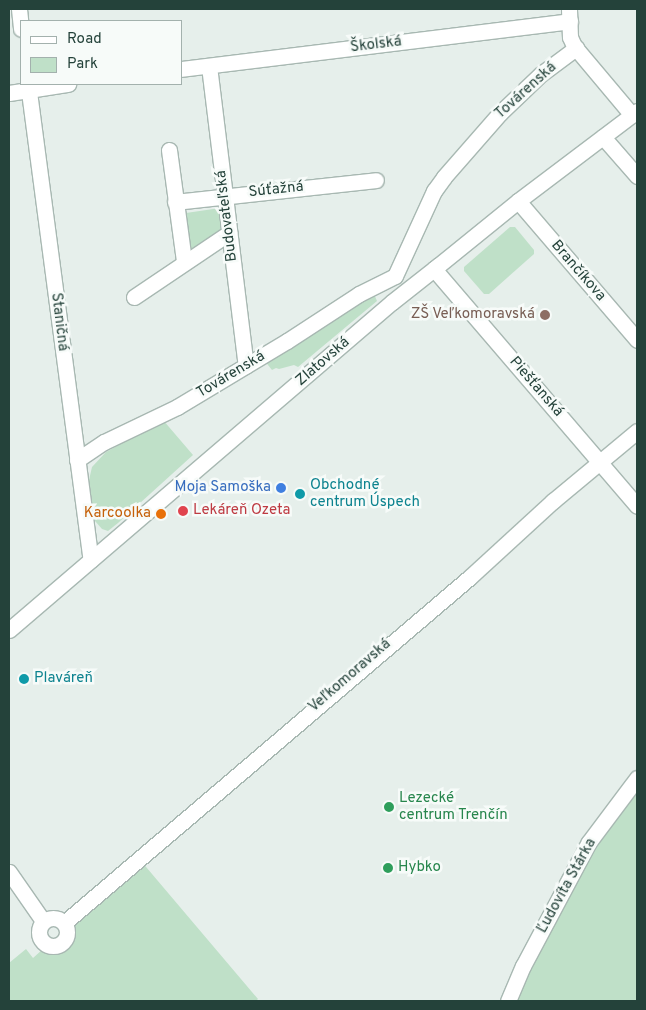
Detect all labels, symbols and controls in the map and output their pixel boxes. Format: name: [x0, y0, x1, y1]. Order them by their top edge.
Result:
legend: [20, 20, 182, 85]
text: Road: [67, 30, 102, 49]
street label: Školská: [349, 33, 403, 57]
text: Park: [67, 55, 98, 74]
street label: Továrenská: [492, 59, 560, 123]
street label: Budovateľská: [212, 169, 242, 263]
street label: Súťažná: [248, 178, 304, 202]
street label: Brančíkova: [547, 237, 609, 305]
street label: Staničná: [46, 292, 72, 352]
place label: ZŠ Veľkomoravská: [410, 306, 535, 324]
marker: ZŠ Veľkomoravská: [539, 309, 551, 321]
street label: Zlatovská: [292, 334, 354, 390]
street label: Továrenská: [194, 348, 268, 402]
street label: Piešťanská: [505, 353, 567, 421]
place label: Obchodné centrum Úspech: [310, 476, 420, 511]
place label: Moja Samoška: [175, 479, 271, 497]
marker: Moja Samoška: [275, 482, 287, 494]
marker: Obchodné centrum Úspech: [294, 488, 306, 500]
place label: Lekáreň Ozeta: [193, 502, 290, 520]
place label: Karcoolka: [84, 505, 151, 523]
marker: Lekáreň Ozeta: [177, 505, 189, 517]
marker: Karcoolka: [155, 508, 167, 520]
street label: Veľkomoravská: [305, 635, 395, 717]
place label: Plaváreň: [34, 670, 93, 688]
marker: Plaváreň: [18, 673, 30, 685]
place label: Lezecké centrum Trenčín: [399, 789, 508, 824]
marker: Lezecké centrum Trenčín: [383, 801, 395, 813]
street label: Ľudovíta Stárka: [534, 835, 600, 937]
place label: Hybko: [398, 859, 441, 877]
marker: Hybko: [382, 862, 394, 874]

